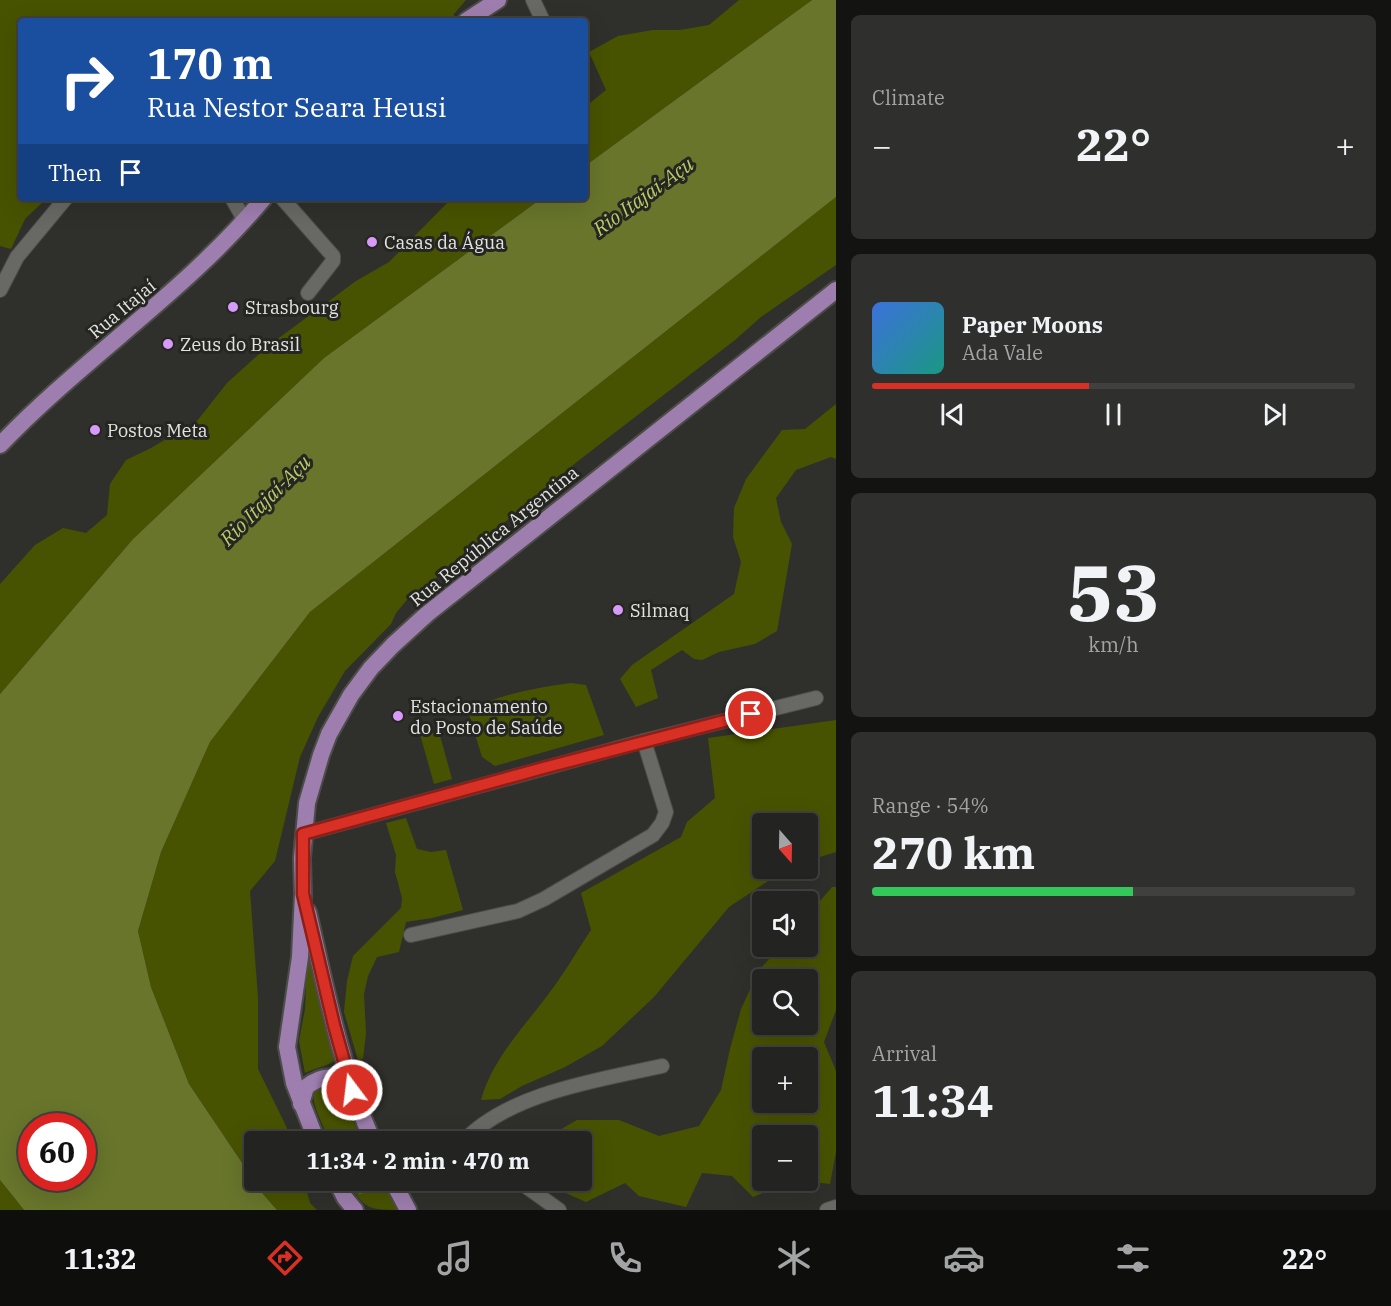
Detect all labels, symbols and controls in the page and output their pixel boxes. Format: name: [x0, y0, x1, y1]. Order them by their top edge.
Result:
text: 170 m: [147, 36, 273, 91]
icon: right: [48, 42, 126, 120]
text: Climate: [872, 84, 945, 111]
text: Rua Nestor Seara Heusi: [147, 89, 446, 124]
text: 22°: [1076, 115, 1151, 173]
text: −: [872, 124, 892, 167]
text: +: [1335, 124, 1355, 167]
water label: Rio Itajaí-Açu: [587, 150, 699, 242]
icon: arrive: [114, 156, 147, 189]
text: Then: [48, 158, 102, 187]
place label: Casas da Água: [384, 231, 505, 254]
marker: Casas da Água: [365, 235, 379, 249]
street label: Rua Itajaí: [84, 274, 160, 344]
place label: Strasbourg: [245, 296, 339, 319]
marker: Strasbourg: [226, 300, 240, 314]
text: Paper Moons: [962, 310, 1103, 339]
place label: Zeus do Brasil: [180, 333, 300, 356]
marker: Zeus do Brasil: [161, 337, 175, 351]
text: Ada Vale: [962, 339, 1043, 366]
icon: previous: [936, 398, 969, 431]
icon: pause: [1097, 398, 1130, 431]
icon: next: [1258, 398, 1291, 431]
place label: Postos Meta: [107, 419, 208, 442]
marker: Postos Meta: [88, 423, 102, 437]
water label: Rio Itajaí-Açu: [213, 448, 317, 552]
street label: Rua República Argentina: [405, 461, 583, 611]
text: 53: [1067, 541, 1160, 642]
place label: Silmaq: [630, 599, 690, 622]
marker: Silmaq: [611, 603, 625, 617]
text: km/h: [1088, 631, 1139, 658]
pin: [725, 688, 776, 739]
place label: Estacionamento do Posto de Saúde: [410, 695, 562, 739]
icon: arrive: [734, 697, 767, 730]
marker: Estacionamento do Posto de Saúde: [391, 709, 405, 723]
text: Range · 54%: [872, 792, 989, 819]
north arrow: [752, 813, 818, 879]
map controls: [752, 813, 818, 1191]
text: 270 km: [872, 823, 1035, 881]
button: sound: [752, 891, 818, 957]
button: search: [752, 969, 818, 1035]
text: Arrival: [872, 1040, 937, 1067]
button: +: [752, 1047, 818, 1113]
position arrow: [320, 1058, 384, 1122]
text: 11:34: [872, 1071, 994, 1129]
speed limit sign: 60: [18, 1113, 96, 1191]
button: −: [752, 1125, 818, 1191]
text: 11:34 · 2 min · 470 m: [306, 1146, 530, 1175]
icon: directions: [264, 1237, 306, 1279]
icon: music: [434, 1237, 476, 1279]
icon: phone: [604, 1237, 646, 1279]
icon: climate: [773, 1237, 815, 1279]
icon: car: [943, 1237, 985, 1279]
icon: filters: [1112, 1237, 1154, 1279]
text: 11:32: [64, 1241, 137, 1276]
text: 22°: [1282, 1241, 1327, 1276]

